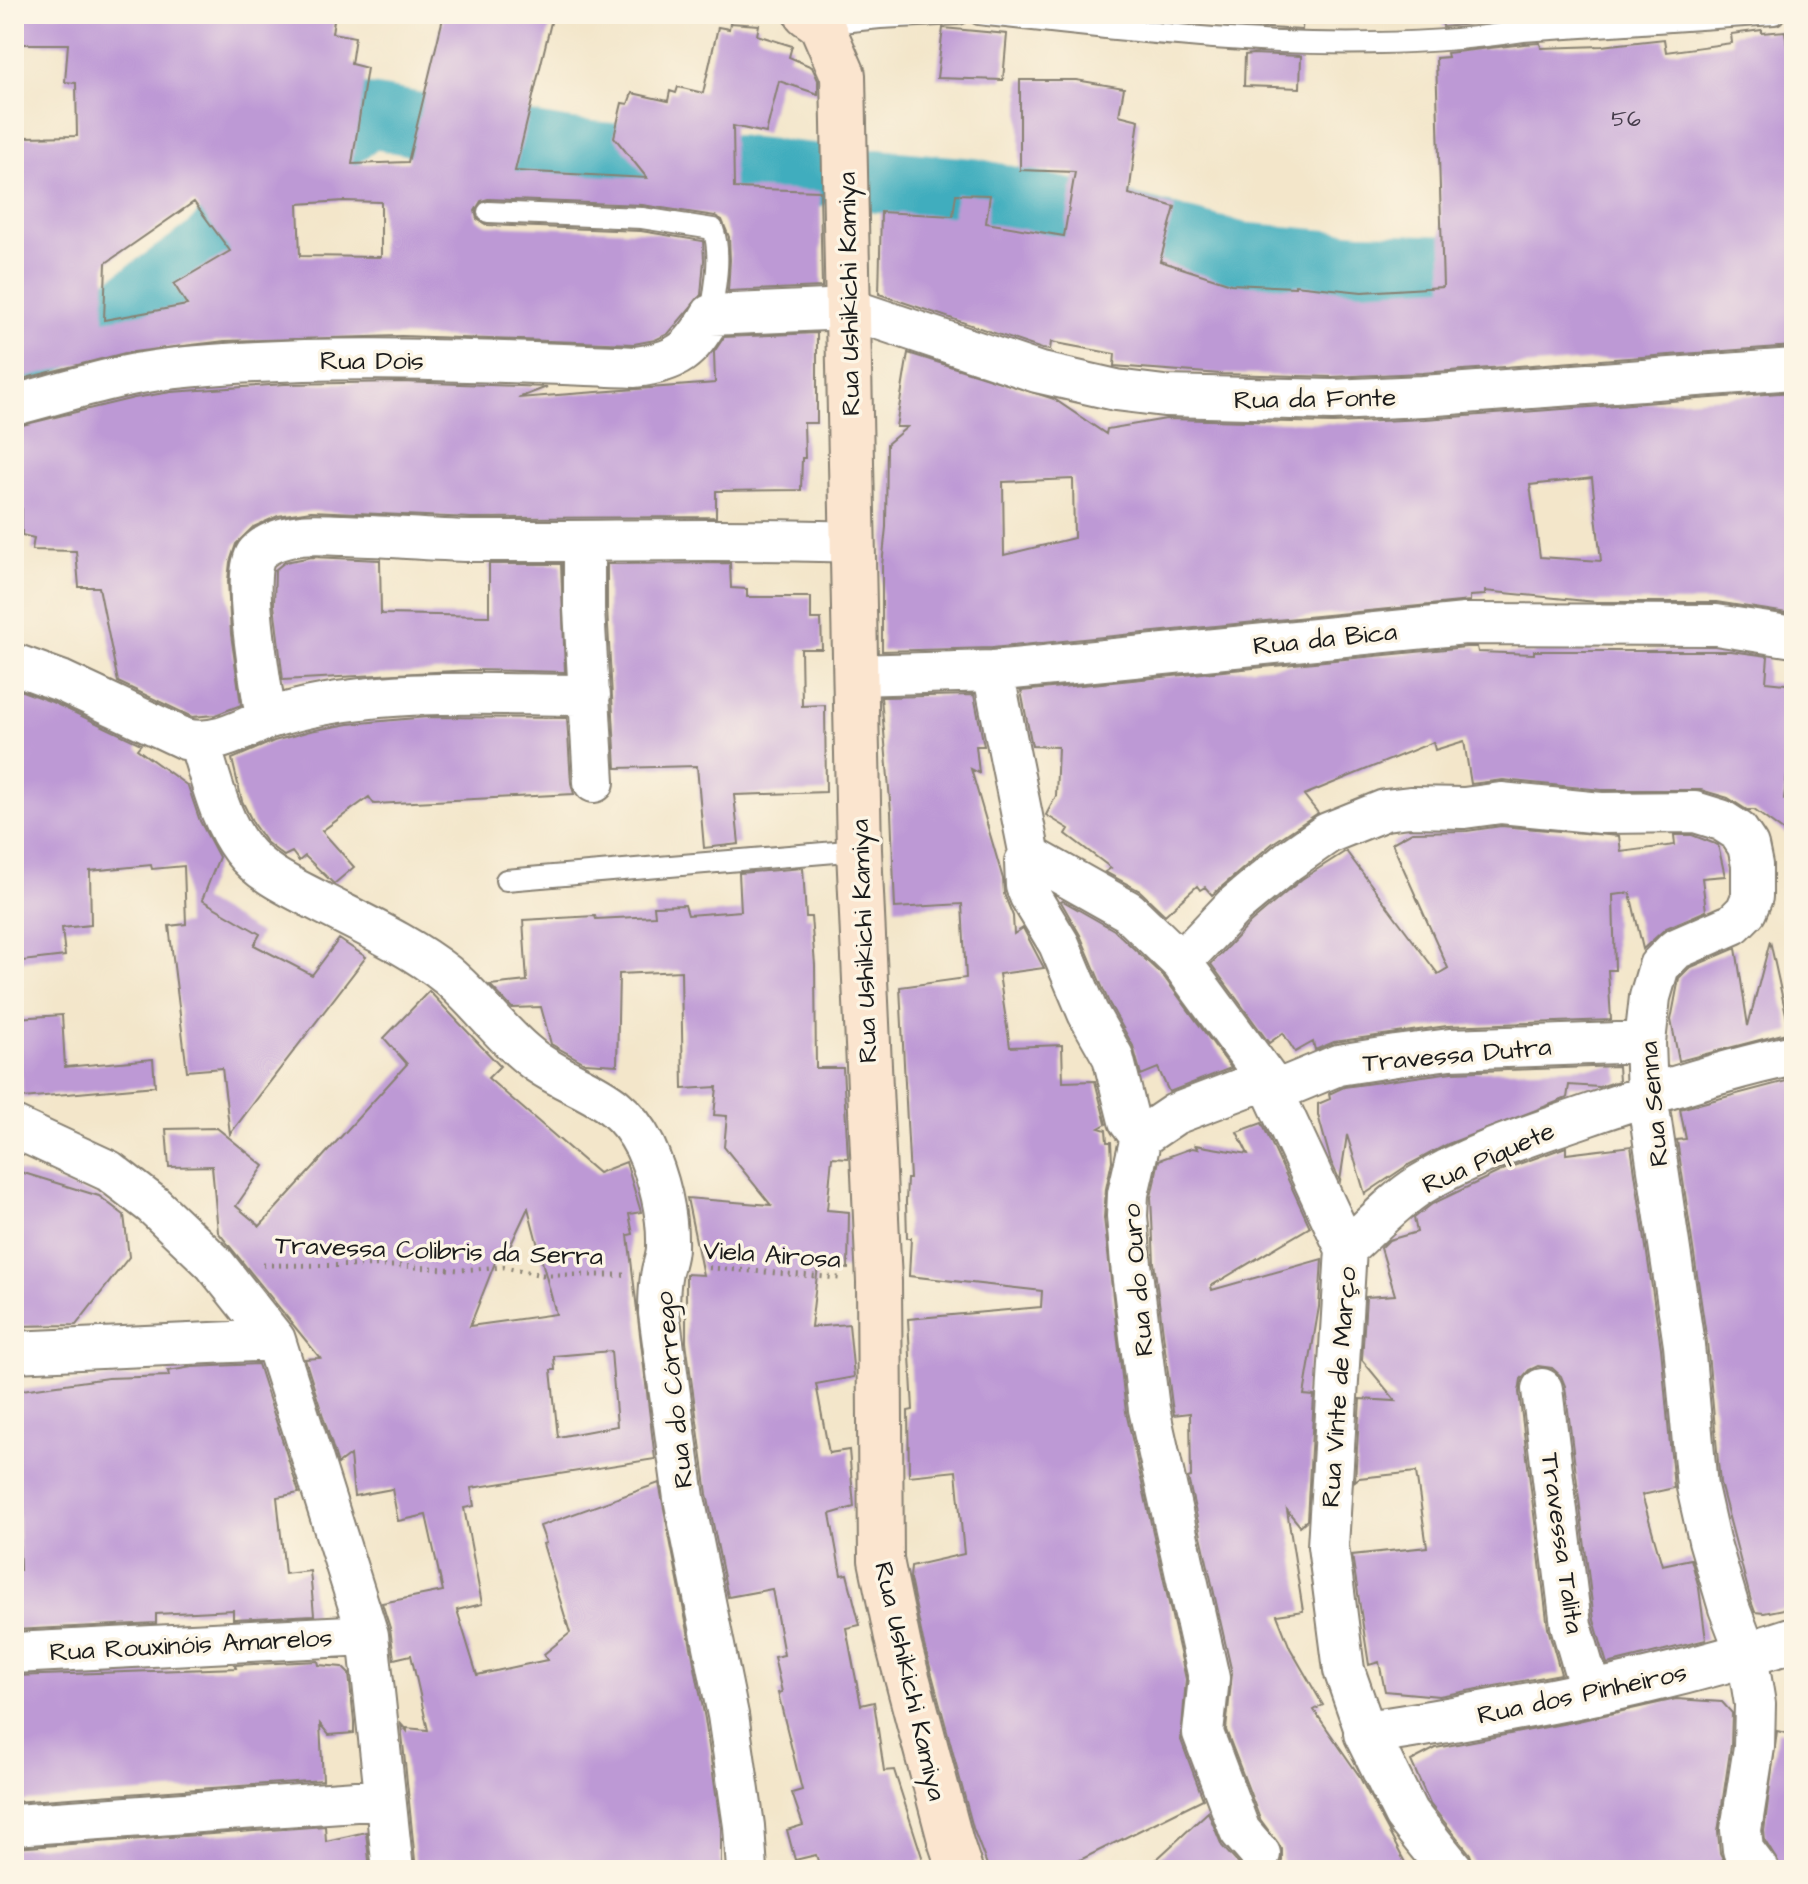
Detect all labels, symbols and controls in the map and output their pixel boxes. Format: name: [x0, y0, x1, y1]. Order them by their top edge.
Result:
house number: 56: [1611, 104, 1641, 135]
street label: Rua Ushikichi Kamiya: [829, 172, 871, 416]
street label: Rua Dois: [320, 343, 424, 379]
street label: Rua da Fonte: [1233, 380, 1397, 418]
street label: Rua da Bica: [1251, 614, 1399, 664]
street label: Rua Ushikichi Kamiya: [842, 818, 888, 1064]
street label: Travessa Dutra: [1361, 1029, 1553, 1081]
street label: Rua Senna: [1631, 1040, 1677, 1168]
street label: Rua Piquete: [1417, 1113, 1560, 1203]
street label: Rua do Ouro: [1113, 1202, 1163, 1358]
street label: Travessa Colibris da Serra: [274, 1227, 604, 1275]
street label: Viela Airosa: [702, 1232, 842, 1278]
street label: Rua Vinte de Março: [1313, 1265, 1365, 1509]
street label: Rua do Córrego: [646, 1289, 704, 1490]
street label: Travessa Talita: [1532, 1450, 1593, 1636]
street label: Rua Ushikichi Kamiya: [863, 1558, 955, 1805]
street label: Rua Rouxinóis Amarelos: [49, 1620, 333, 1670]
street label: Rua dos Pinheiros: [1474, 1654, 1690, 1734]

